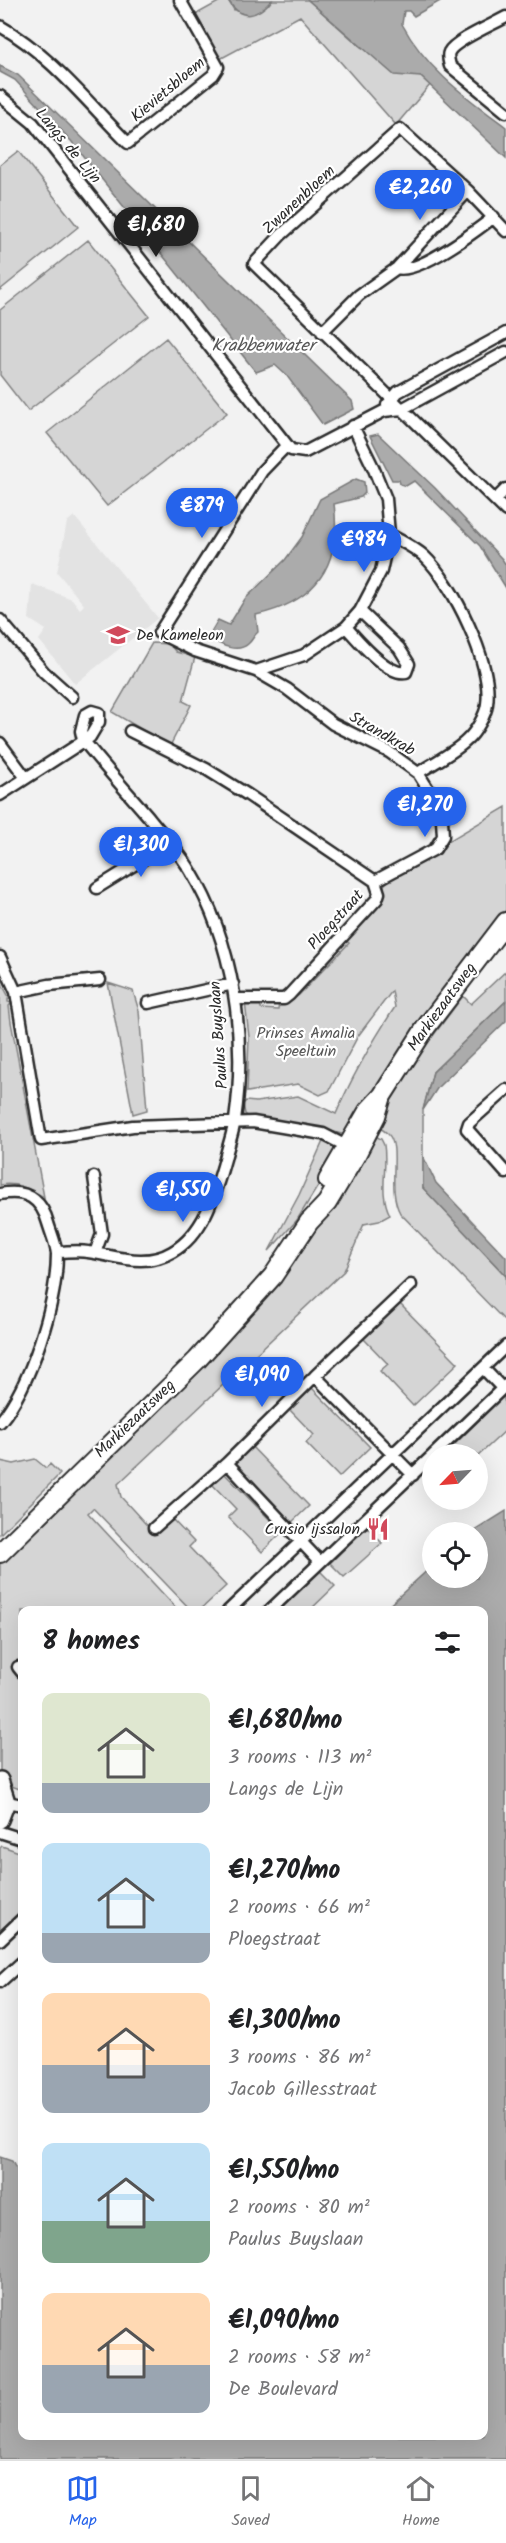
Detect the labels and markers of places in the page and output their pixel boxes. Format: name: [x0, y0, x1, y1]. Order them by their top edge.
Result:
pin: €2,260: [371, 170, 469, 221]
pin: €1,680: [107, 207, 205, 258]
pin: €879: [166, 488, 238, 539]
pin: €984: [328, 522, 400, 573]
school or university icon: De Kameleon: [105, 622, 131, 648]
place label: De Kameleon: [136, 623, 224, 648]
pin: €1,270: [376, 787, 474, 838]
pin: €1,300: [92, 827, 190, 878]
pin: €1,550: [134, 1172, 232, 1223]
pin: €1,090: [213, 1357, 311, 1408]
restaurant icon: Crusio ijssalon: [365, 1516, 391, 1542]
place label: Crusio ijssalon: [264, 1517, 360, 1542]

